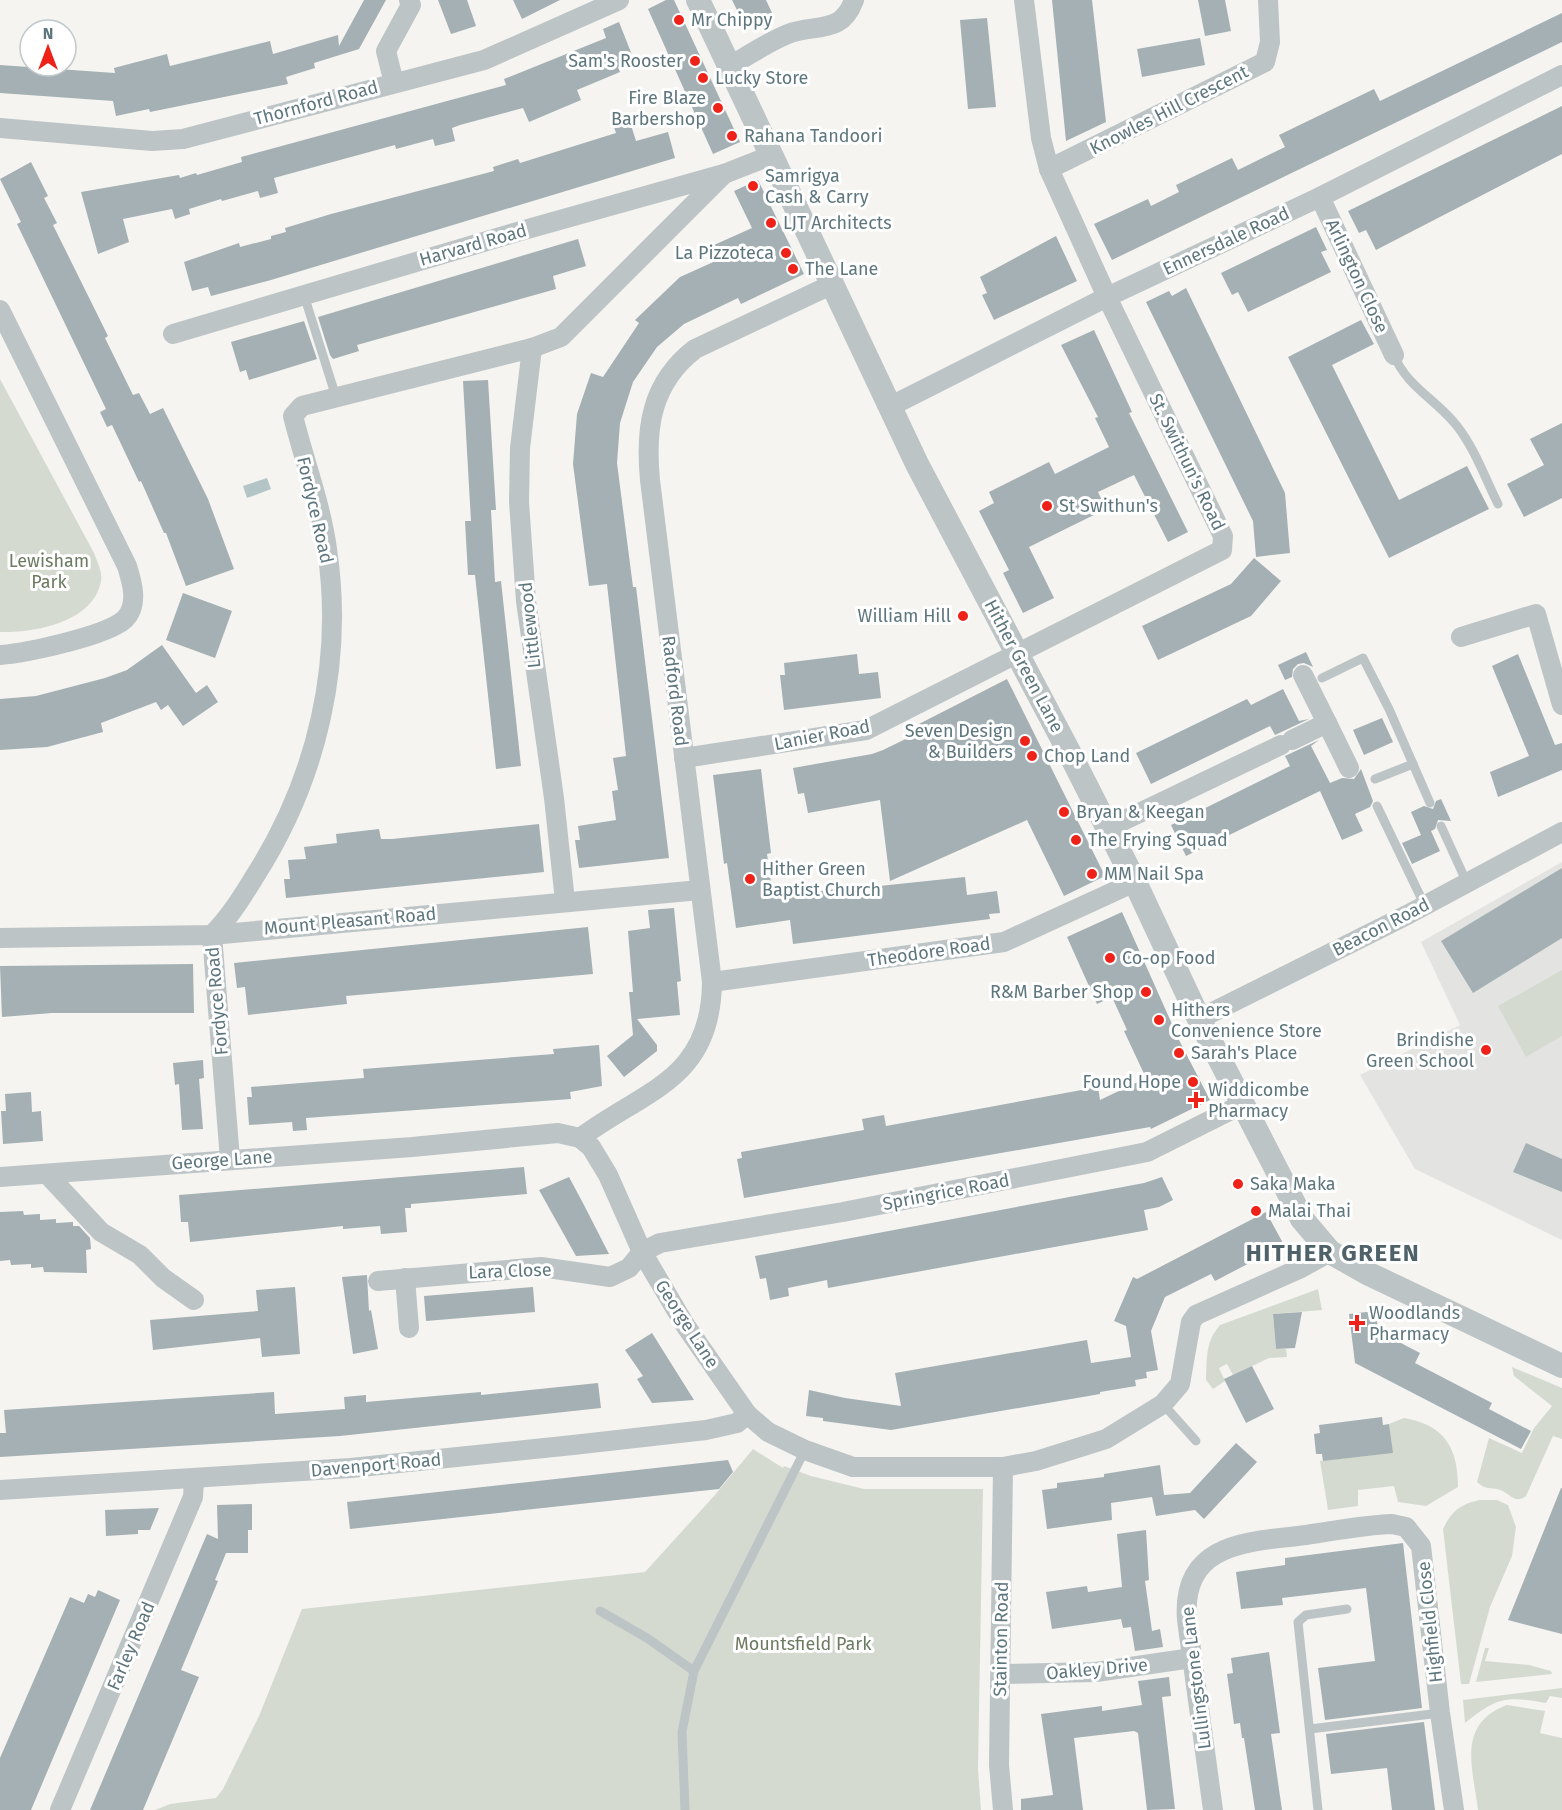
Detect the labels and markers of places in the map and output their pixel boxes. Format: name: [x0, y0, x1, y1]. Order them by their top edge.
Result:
place label: Mr Chippy: [691, 9, 773, 31]
marker: Mr Chippy: [672, 13, 686, 27]
place label: Sam's Rooster: [568, 50, 683, 72]
marker: Sam's Rooster: [688, 54, 702, 68]
place label: Lucky Store: [715, 67, 808, 89]
marker: Lucky Store: [696, 71, 710, 85]
place label: Fire Blaze Barbershop: [611, 87, 706, 130]
marker: Fire Blaze Barbershop: [711, 101, 725, 115]
place label: Rahana Tandoori: [744, 125, 883, 147]
marker: Rahana Tandoori: [725, 129, 739, 143]
place label: Samrigya Cash & Carry: [765, 165, 869, 208]
marker: Samrigya Cash & Carry: [746, 179, 760, 193]
place label: LJT Architects: [783, 212, 892, 234]
marker: LJT Architects: [764, 216, 778, 230]
place label: La Pizzoteca: [675, 242, 774, 264]
marker: La Pizzoteca: [779, 246, 793, 260]
place label: The Lane: [805, 258, 878, 280]
marker: The Lane: [786, 262, 800, 276]
place label: St Swithun's: [1059, 495, 1158, 517]
marker: St Swithun's: [1040, 499, 1054, 513]
place label: William Hill: [858, 605, 951, 627]
marker: William Hill: [956, 609, 970, 623]
place label: Seven Design & Builders: [905, 720, 1013, 763]
marker: Seven Design & Builders: [1018, 734, 1032, 748]
place label: Chop Land: [1044, 745, 1130, 767]
marker: Chop Land: [1025, 749, 1039, 763]
place label: Bryan & Keegan: [1076, 801, 1205, 823]
marker: Bryan & Keegan: [1057, 805, 1071, 819]
place label: The Frying Squad: [1088, 829, 1228, 851]
marker: The Frying Squad: [1069, 833, 1083, 847]
place label: Hither Green Baptist Church: [762, 858, 881, 901]
place label: MM Nail Spa: [1104, 863, 1204, 885]
marker: MM Nail Spa: [1085, 867, 1099, 881]
marker: Hither Green Baptist Church: [743, 872, 757, 886]
place label: Co-op Food: [1122, 947, 1215, 969]
marker: Co-op Food: [1103, 951, 1117, 965]
place label: R&M Barber Shop: [990, 981, 1134, 1003]
marker: R&M Barber Shop: [1139, 985, 1153, 999]
place label: Hithers Convenience Store: [1171, 999, 1322, 1042]
marker: Hithers Convenience Store: [1152, 1013, 1166, 1027]
place label: Brindishe Green School: [1366, 1029, 1474, 1072]
place label: Sarah's Place: [1191, 1042, 1297, 1064]
marker: Brindishe Green School: [1479, 1043, 1493, 1057]
marker: Sarah's Place: [1172, 1046, 1186, 1060]
place label: Found Hope: [1082, 1071, 1181, 1093]
marker: Found Hope: [1186, 1075, 1200, 1089]
place label: Widdicombe Pharmacy: [1208, 1079, 1309, 1122]
marker: Widdicombe Pharmacy: [1189, 1093, 1203, 1107]
place label: Saka Maka: [1250, 1173, 1336, 1195]
marker: Saka Maka: [1231, 1177, 1245, 1191]
place label: Malai Thai: [1268, 1200, 1351, 1222]
marker: Malai Thai: [1249, 1204, 1263, 1218]
place label: Woodlands Pharmacy: [1369, 1302, 1460, 1345]
marker: Woodlands Pharmacy: [1350, 1316, 1364, 1330]

